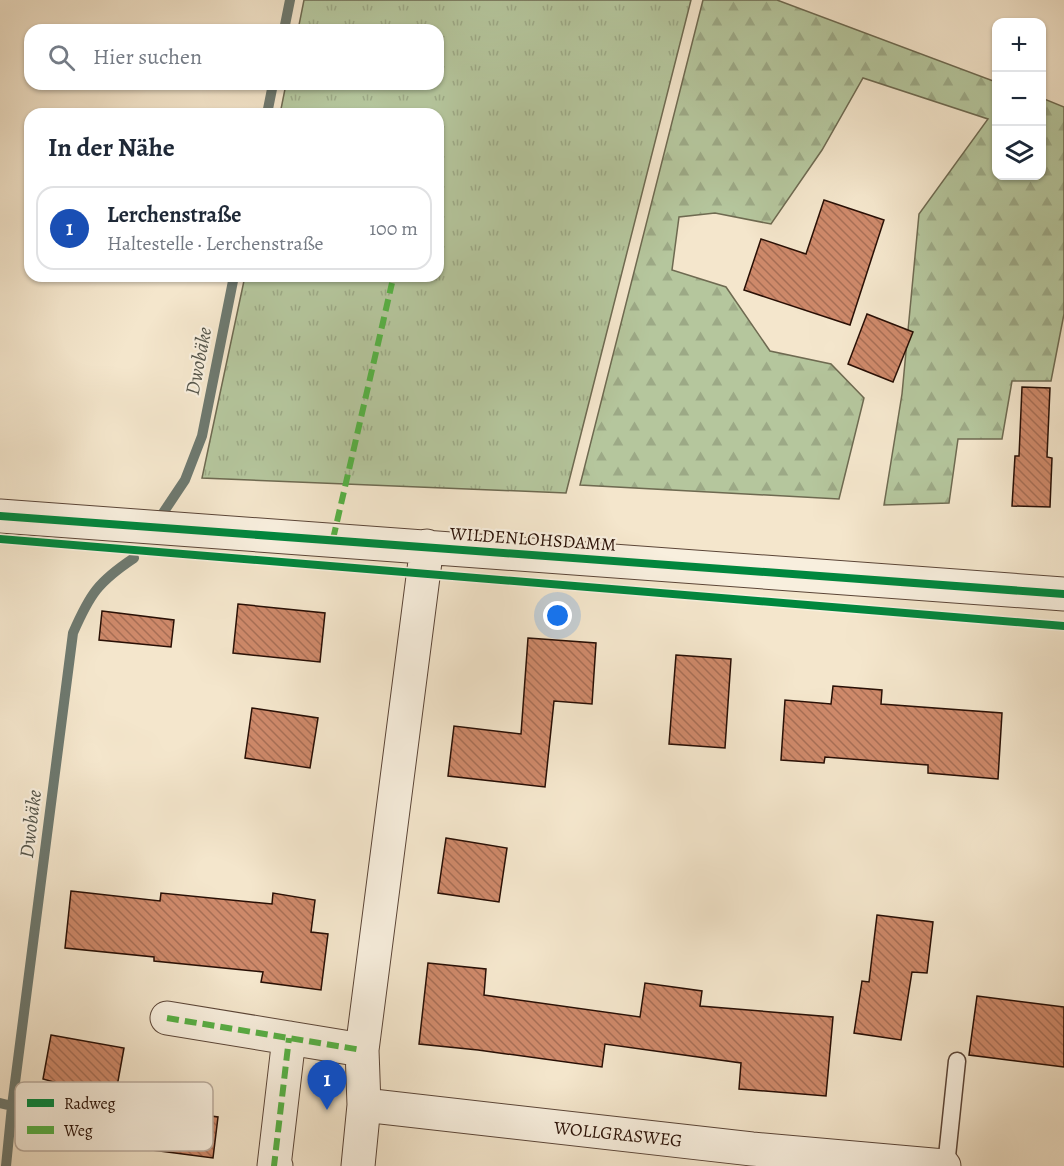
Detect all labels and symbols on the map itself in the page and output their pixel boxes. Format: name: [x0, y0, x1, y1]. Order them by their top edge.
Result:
water label: Dwobäke: [179, 325, 218, 397]
street label: WILDENLOHSDAMM: [448, 521, 617, 557]
your location: [543, 601, 572, 630]
water label: Dwobäke: [13, 788, 48, 860]
pin: 1: [308, 1060, 346, 1110]
legend: [15, 1082, 213, 1151]
text: Radweg: [64, 1093, 116, 1115]
street label: WOLLGRASWEG: [552, 1115, 683, 1153]
text: Weg: [63, 1120, 93, 1142]

